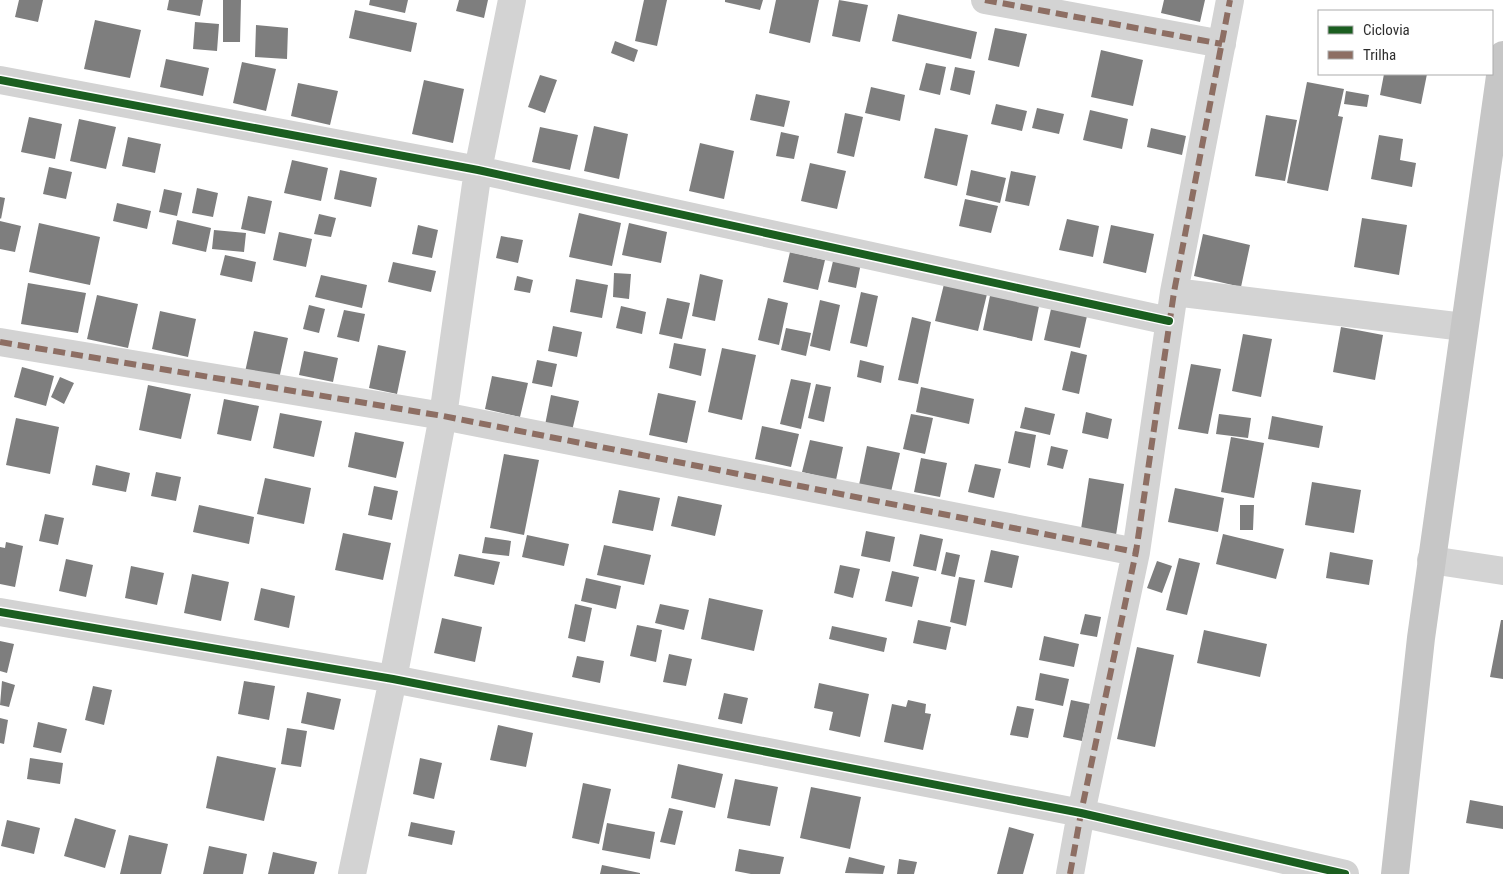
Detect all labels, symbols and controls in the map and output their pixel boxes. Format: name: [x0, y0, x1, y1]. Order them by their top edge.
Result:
legend: [1318, 10, 1493, 75]
text: Ciclovia: [1363, 21, 1410, 39]
text: Trilha: [1363, 46, 1396, 64]

